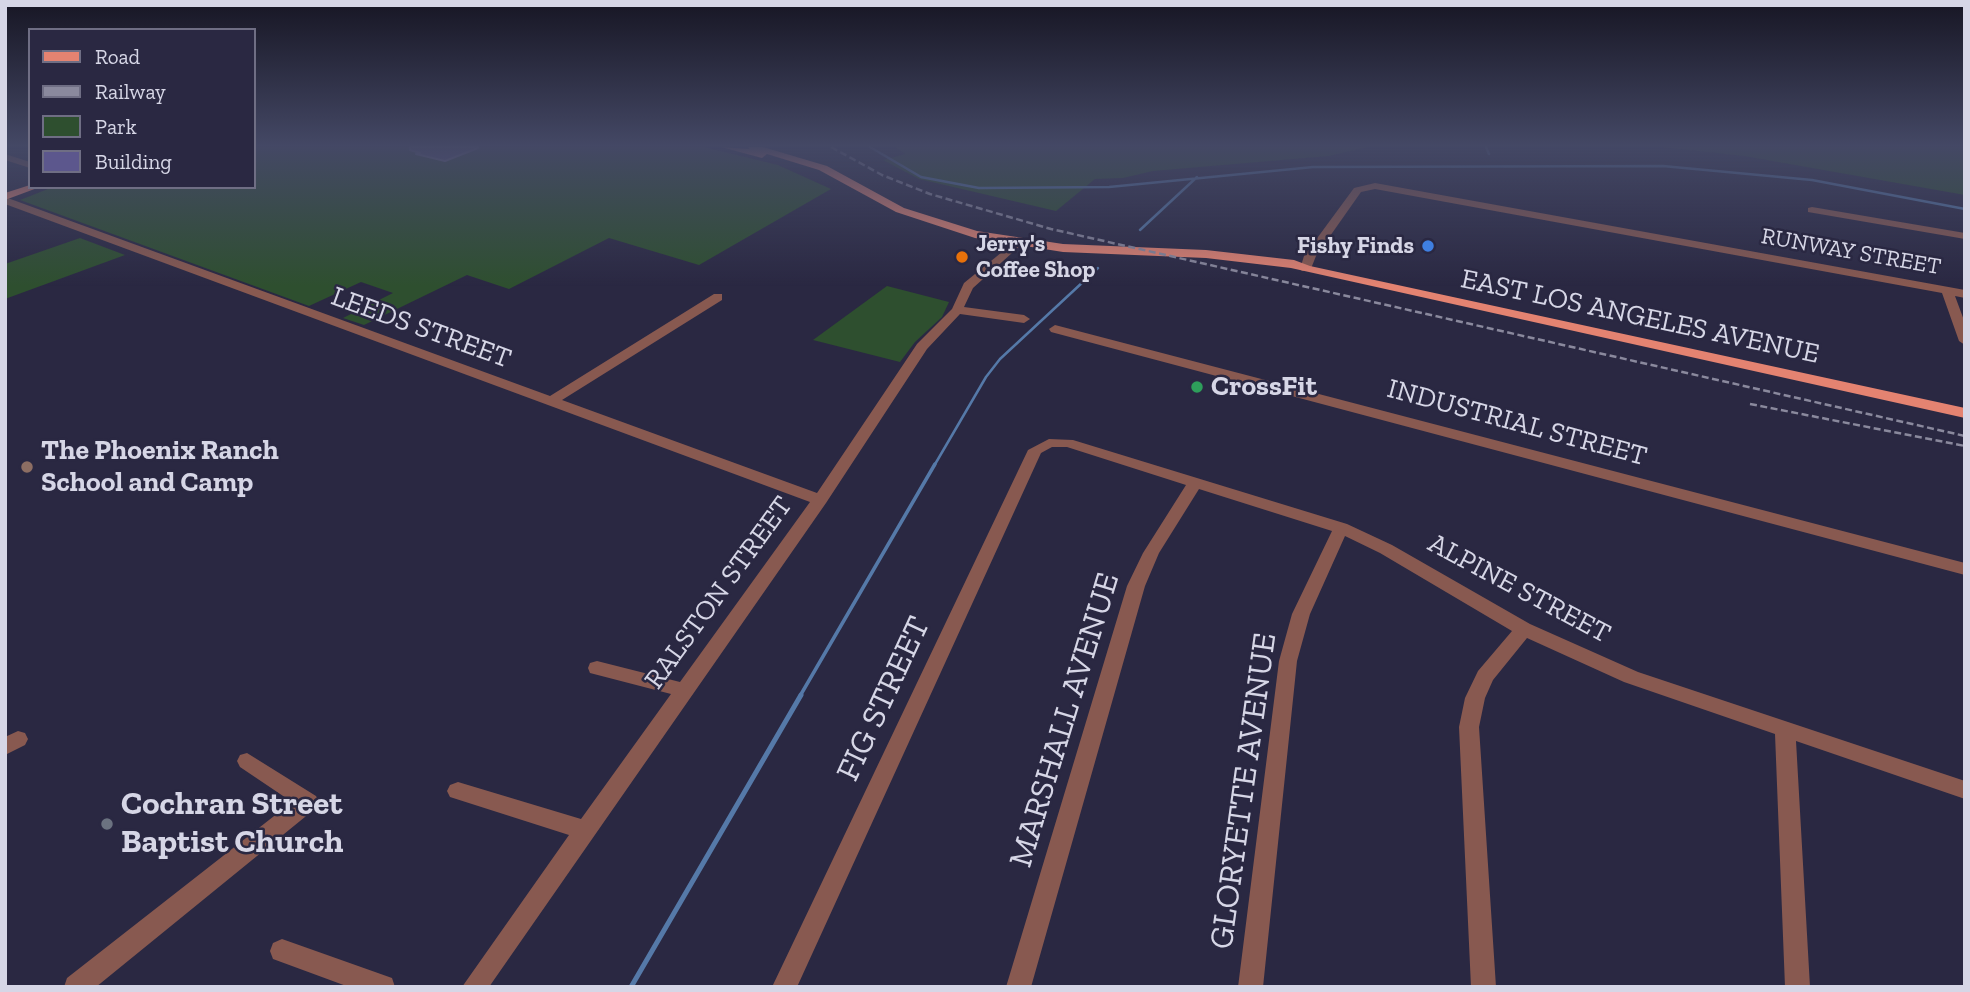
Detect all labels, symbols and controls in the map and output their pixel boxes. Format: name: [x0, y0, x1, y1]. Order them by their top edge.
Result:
legend: [28, 28, 256, 189]
text: Road: [95, 44, 140, 69]
text: Railway: [95, 79, 166, 104]
text: Park: [95, 114, 137, 139]
text: Building: [95, 149, 172, 174]
street label: RUNWAY STREET: [1759, 223, 1943, 281]
place label: Jerry's Coffee Shop: [976, 230, 1095, 284]
place label: Fishy Finds: [1297, 232, 1414, 260]
marker: Fishy Finds: [1420, 238, 1436, 254]
marker: Jerry's Coffee Shop: [954, 249, 970, 265]
street label: EAST LOS ANGELES AVENUE: [1458, 263, 1822, 371]
street label: LEEDS STREET: [326, 280, 516, 376]
place label: CrossFit: [1211, 370, 1317, 404]
street label: INDUSTRIAL STREET: [1383, 372, 1651, 474]
marker: CrossFit: [1189, 379, 1205, 395]
place label: The Phoenix Ranch School and Camp: [41, 434, 279, 500]
marker: The Phoenix Ranch School and Camp: [19, 459, 35, 475]
street label: RALSTON STREET: [638, 490, 800, 696]
street label: ALPINE STREET: [1422, 527, 1616, 651]
street label: MARSHALL AVENUE: [1001, 568, 1129, 872]
street label: FIG STREET: [829, 611, 939, 787]
street label: GLORYETTE AVENUE: [1202, 630, 1286, 952]
place label: Cochran Street Baptist Church: [121, 785, 344, 863]
marker: Cochran Street Baptist Church: [99, 816, 115, 832]

